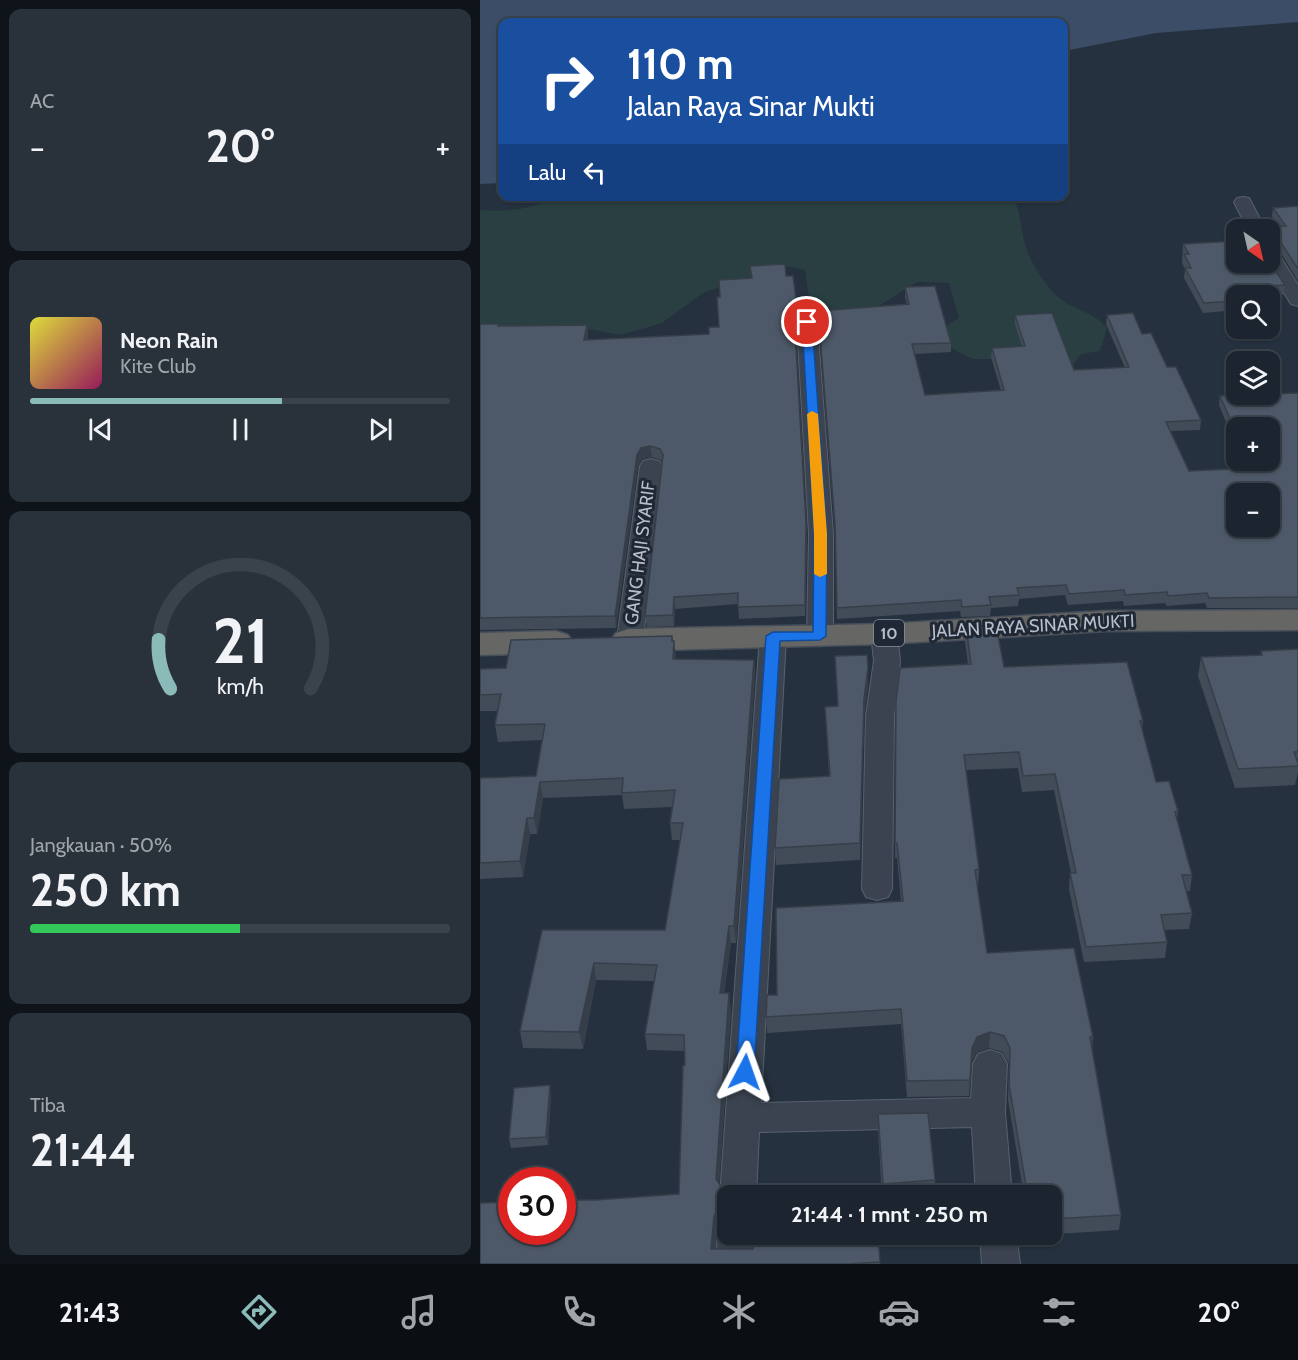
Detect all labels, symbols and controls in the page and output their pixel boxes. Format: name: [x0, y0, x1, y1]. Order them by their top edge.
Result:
text: 110 m: [627, 38, 734, 90]
icon: right: [528, 42, 606, 120]
text: AC: [30, 89, 54, 113]
text: Jalan Raya Sinar Mukti: [627, 90, 875, 123]
text: 20°: [206, 119, 274, 173]
text: −: [30, 127, 45, 167]
text: +: [435, 127, 450, 167]
icon: left: [578, 156, 611, 189]
text: Lalu: [528, 159, 566, 186]
north arrow: [1226, 219, 1280, 273]
map controls: [1226, 219, 1280, 537]
button: search: [1226, 285, 1280, 339]
pin: [781, 296, 832, 347]
icon: arrive: [790, 305, 823, 338]
text: Neon Rain: [120, 327, 218, 354]
button: layers: [1226, 351, 1280, 405]
text: Kite Club: [120, 354, 196, 378]
icon: previous: [84, 413, 117, 446]
icon: pause: [224, 413, 257, 446]
icon: next: [364, 413, 397, 446]
button: +: [1226, 417, 1280, 471]
street label: GANG HAJI SYARIF: [620, 479, 660, 626]
button: −: [1226, 483, 1280, 537]
text: 21: [212, 603, 268, 679]
street label: JALAN RAYA SINAR MUKTI: [930, 610, 1135, 642]
road number: 10: [874, 620, 904, 646]
text: km/h: [217, 673, 263, 699]
text: Jangkauan · 50%: [30, 833, 172, 857]
text: 250 km: [30, 863, 181, 917]
position arrow: [713, 1040, 777, 1104]
text: Tiba: [30, 1093, 65, 1117]
text: 21:44: [30, 1123, 136, 1177]
speed limit sign: 30: [498, 1167, 576, 1245]
text: 21:44 · 1 mnt · 250 m: [791, 1201, 988, 1228]
icon: directions: [238, 1291, 280, 1333]
icon: music: [398, 1291, 440, 1333]
icon: phone: [558, 1291, 600, 1333]
icon: climate: [718, 1291, 760, 1333]
icon: car: [878, 1291, 920, 1333]
icon: filters: [1038, 1291, 1080, 1333]
text: 21:43: [59, 1296, 121, 1329]
text: 20°: [1198, 1296, 1239, 1329]

